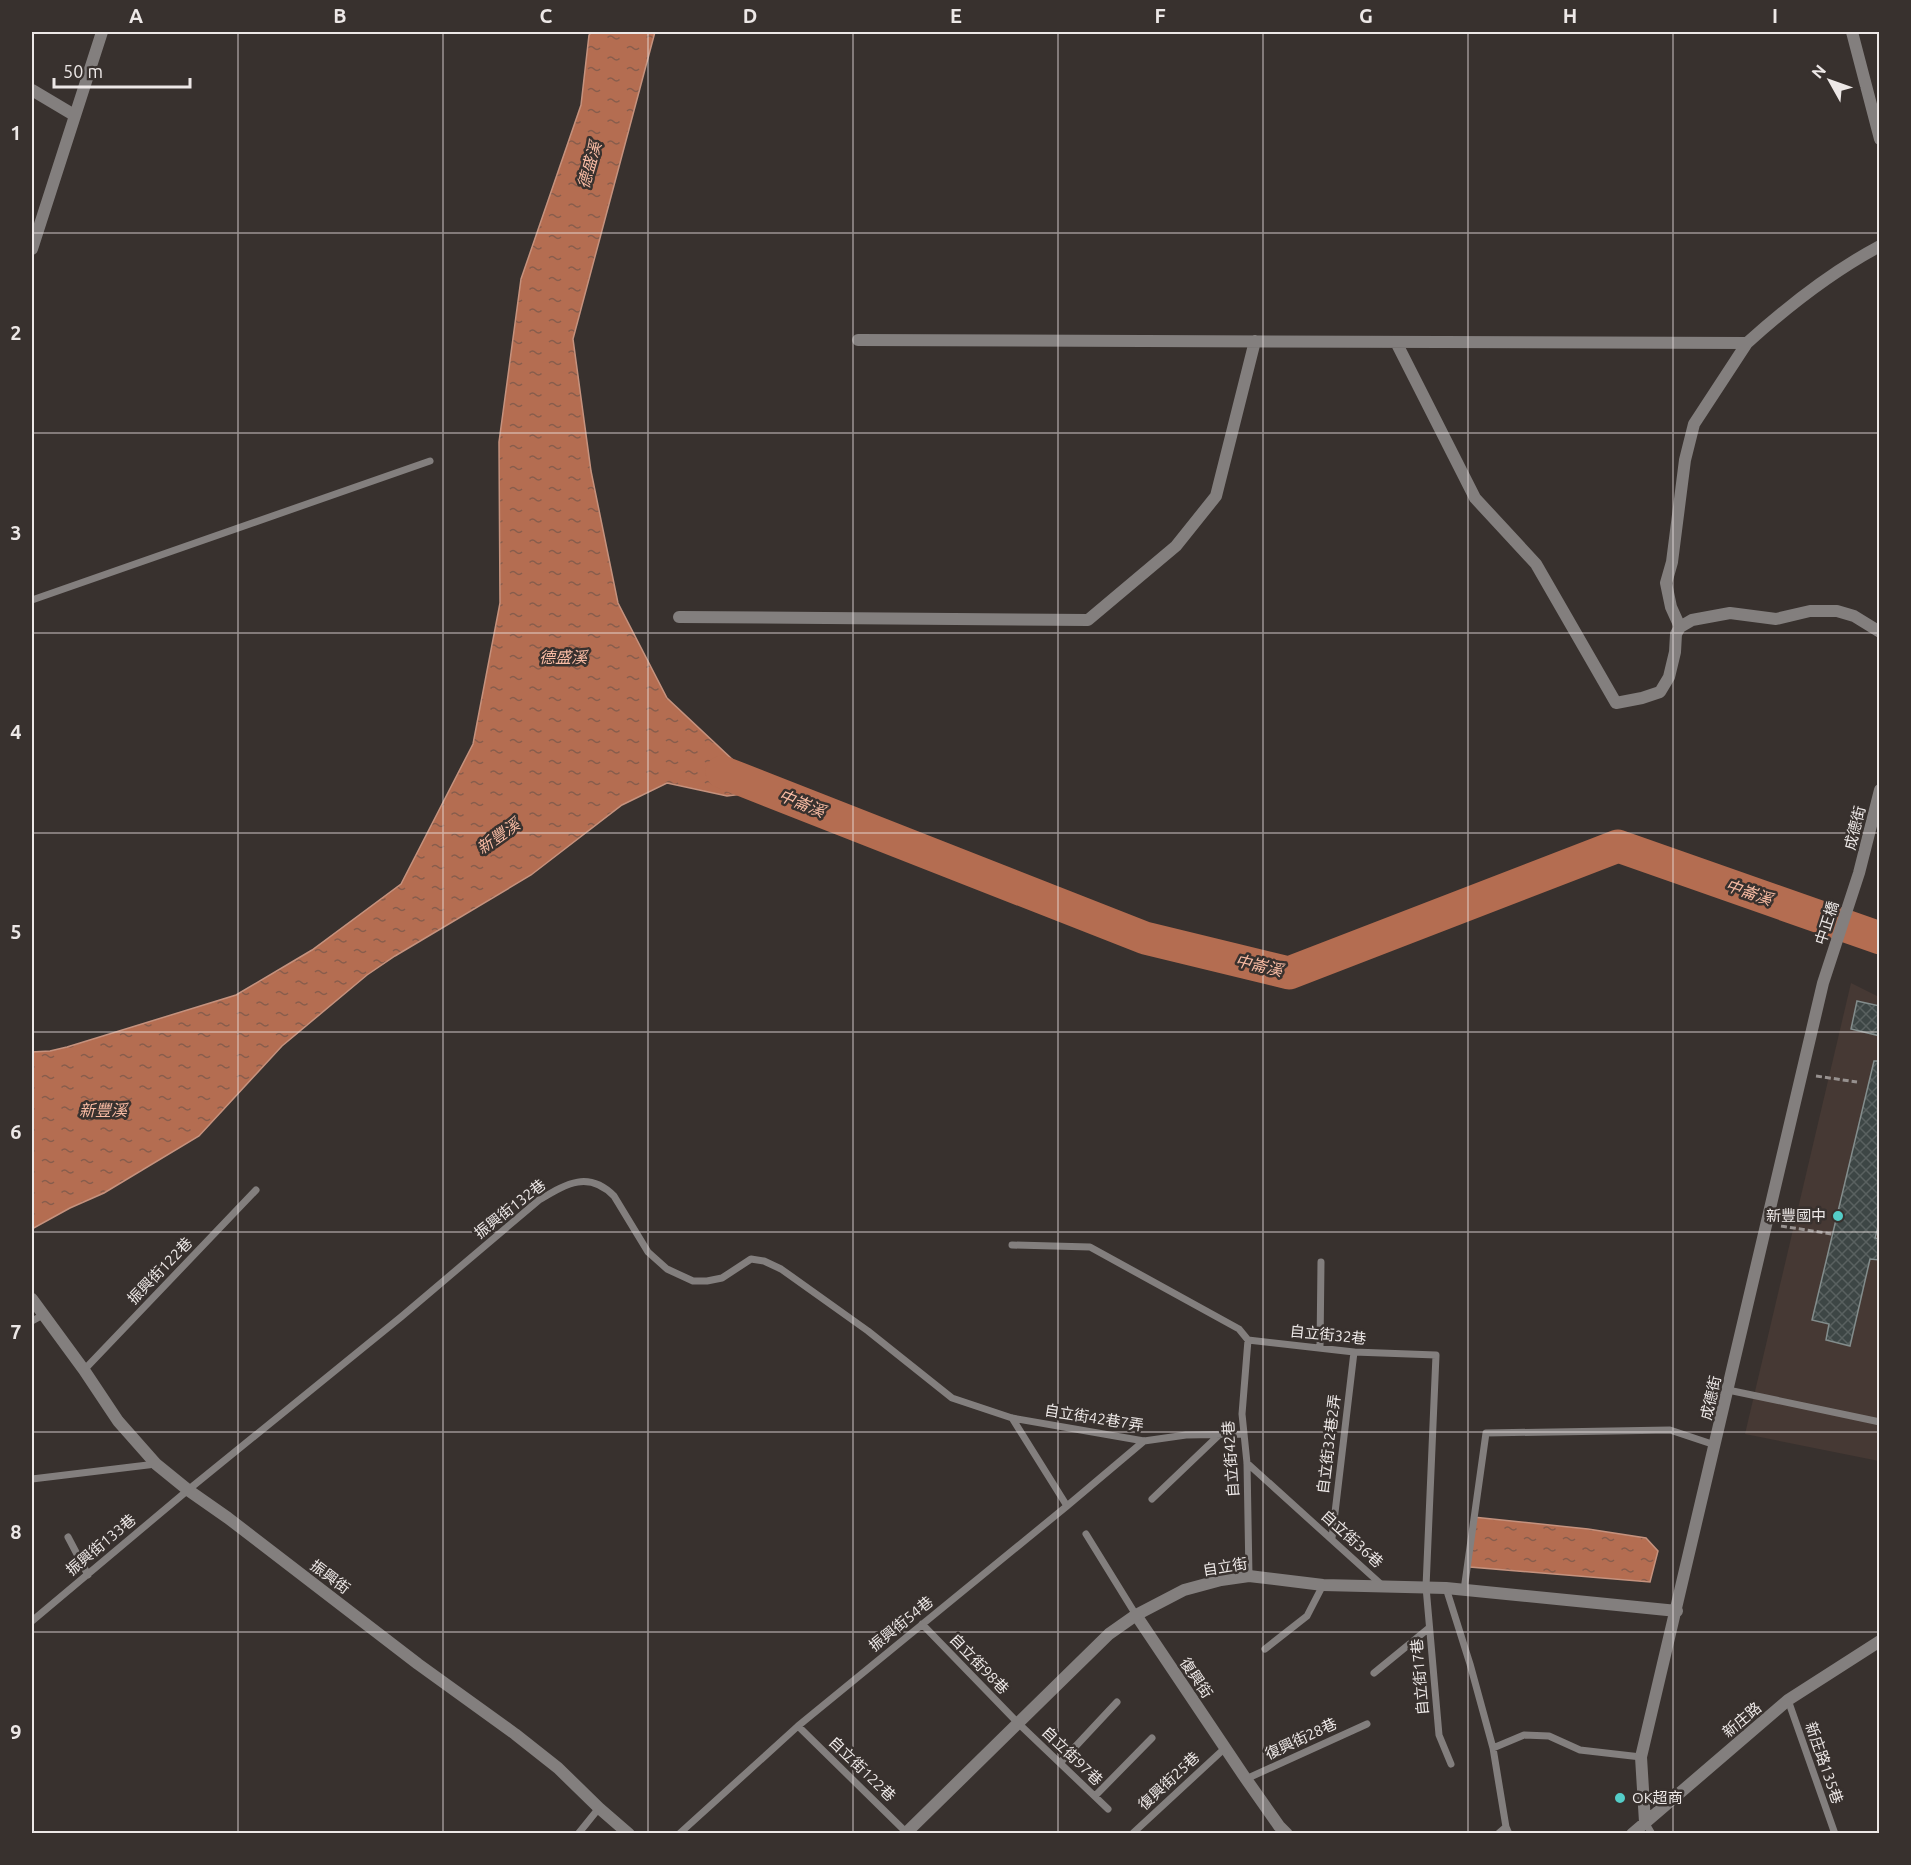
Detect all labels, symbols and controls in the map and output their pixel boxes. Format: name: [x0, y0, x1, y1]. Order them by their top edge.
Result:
text: A: [129, 4, 143, 27]
text: B: [333, 4, 347, 27]
text: C: [540, 4, 553, 27]
text: D: [743, 4, 757, 27]
text: E: [950, 4, 962, 27]
text: F: [1154, 4, 1166, 27]
text: G: [1359, 4, 1373, 27]
text: H: [1563, 4, 1577, 27]
text: I: [1772, 4, 1778, 27]
scale bar: [54, 51, 190, 89]
north arrow: [1800, 51, 1860, 111]
text: 50 m: [63, 61, 103, 81]
text: N: [1808, 61, 1829, 82]
text: 1: [10, 121, 22, 144]
water label: 德盛溪: [574, 138, 605, 191]
text: 2: [10, 321, 22, 344]
text: 3: [10, 521, 22, 544]
water label: 德盛溪: [539, 648, 589, 666]
text: 4: [10, 720, 22, 743]
water label: 中崙溪: [776, 786, 829, 821]
street label: 成德街: [1841, 804, 1868, 852]
water label: 新豐溪: [473, 814, 524, 857]
water label: 中崙溪: [1723, 876, 1777, 909]
street label: 中正橋: [1811, 899, 1842, 947]
text: 5: [10, 920, 22, 943]
water label: 中崙溪: [1234, 951, 1286, 980]
water label: 新豐溪: [79, 1101, 129, 1119]
text: 6: [10, 1120, 22, 1143]
street label: 振興街132巷: [471, 1176, 549, 1242]
place label: 新豐國中: [1766, 1207, 1826, 1224]
marker: 新豐國中: [1831, 1209, 1845, 1223]
street label: 振興街122巷: [124, 1234, 195, 1307]
text: 7: [10, 1320, 22, 1343]
street label: 自立街32巷: [1289, 1322, 1367, 1347]
street label: 成德街: [1697, 1374, 1724, 1422]
street label: 自立街32巷2弄: [1314, 1393, 1343, 1495]
street label: 自立街42巷7弄: [1043, 1401, 1145, 1434]
street label: 自立街42巷: [1219, 1420, 1242, 1498]
street label: 自立街36巷: [1318, 1507, 1387, 1571]
street label: 振興街133巷: [63, 1511, 139, 1579]
text: 8: [10, 1520, 22, 1543]
street label: 自立街: [1201, 1555, 1248, 1578]
street label: 振興街: [307, 1556, 353, 1597]
street label: 振興街54巷: [865, 1593, 936, 1654]
street label: 自立街98巷: [947, 1630, 1012, 1697]
street label: 自立街17巷: [1408, 1638, 1431, 1716]
street label: 復興街: [1177, 1654, 1216, 1701]
street label: 新庄路: [1719, 1699, 1764, 1741]
street label: 復興街28巷: [1262, 1715, 1339, 1763]
text: 9: [10, 1720, 22, 1743]
street label: 新庄路135巷: [1803, 1720, 1846, 1806]
street label: 自立街97巷: [1039, 1723, 1106, 1788]
street label: 自立街122巷: [826, 1733, 899, 1804]
street label: 復興街25巷: [1135, 1748, 1203, 1813]
place label: OK超商: [1632, 1789, 1683, 1806]
marker: OK超商: [1613, 1791, 1627, 1805]

